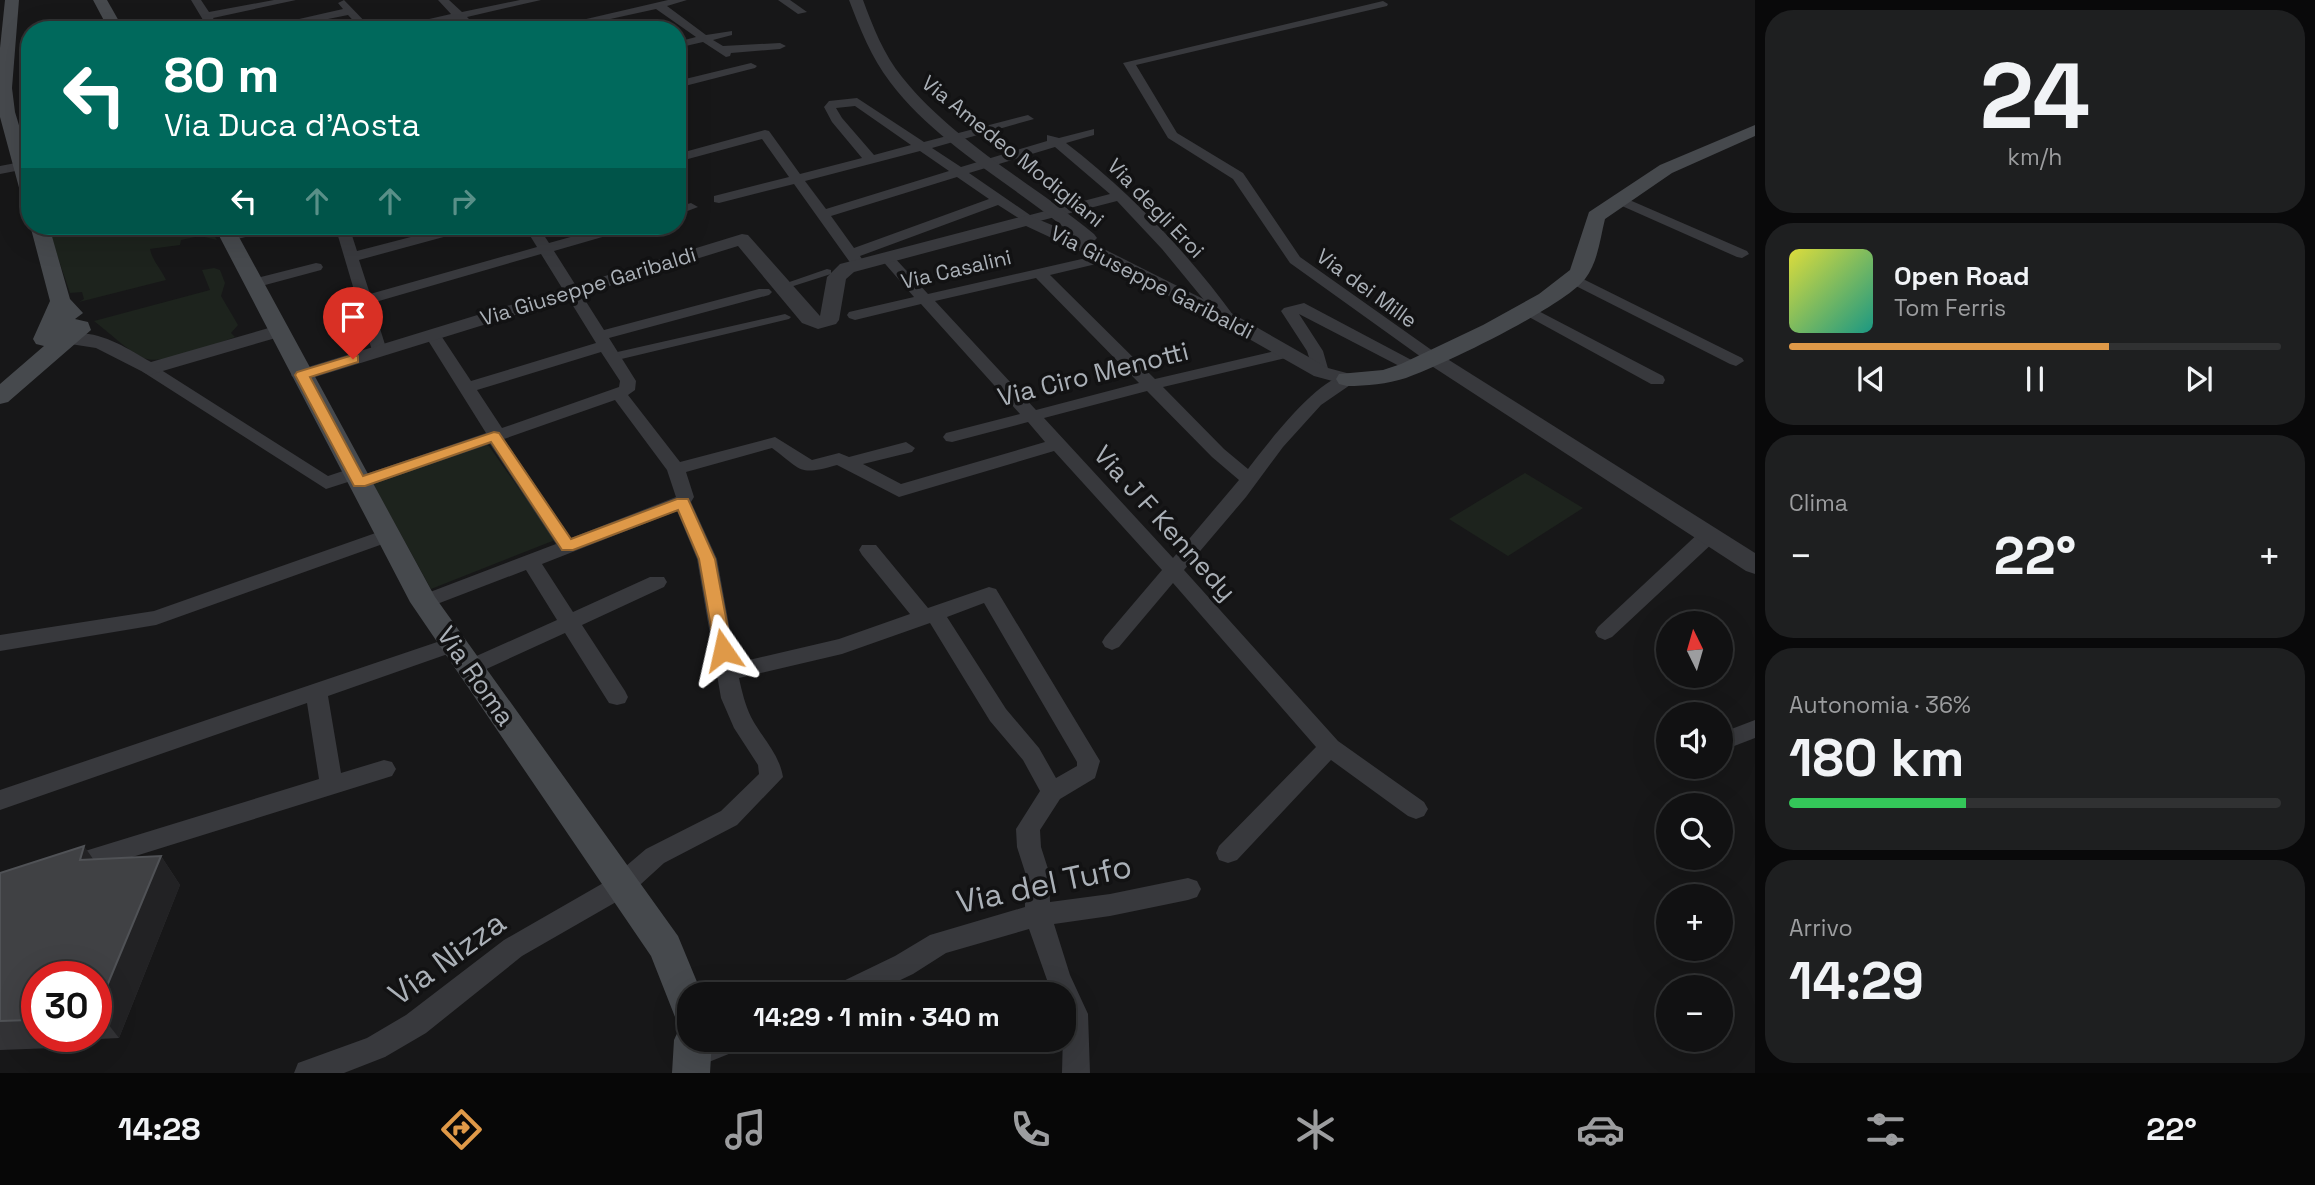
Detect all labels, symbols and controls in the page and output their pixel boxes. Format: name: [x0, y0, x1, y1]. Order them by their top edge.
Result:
text: 24: [1980, 38, 2090, 155]
text: 80 m: [164, 44, 279, 106]
icon: left: [49, 49, 140, 140]
street label: Via Amedeo Modigliani: [916, 69, 1110, 233]
text: Via Duca d'Aosta: [164, 105, 420, 145]
text: km/h: [2008, 142, 2062, 172]
street label: Via degli Eroi: [1102, 153, 1210, 263]
icon: left: [225, 182, 263, 220]
icon: ahead: [298, 182, 336, 220]
icon: ahead: [371, 182, 409, 220]
icon: right: [444, 182, 482, 220]
street label: Via Giuseppe Garibaldi: [1046, 219, 1258, 345]
street label: Via Giuseppe Garibaldi: [477, 240, 699, 332]
street label: Via dei Mille: [1311, 242, 1423, 334]
street label: Via Casalini: [898, 243, 1014, 295]
text: Open Road: [1894, 259, 2030, 293]
pin: [323, 287, 383, 359]
text: Tom Ferris: [1894, 293, 2006, 323]
icon: arrive: [334, 298, 372, 336]
street label: Via Ciro Menotti: [994, 334, 1192, 414]
icon: previous: [1852, 360, 1890, 398]
icon: pause: [2016, 360, 2054, 398]
icon: next: [2180, 360, 2218, 398]
street label: Via J F Kennedy: [1086, 438, 1244, 608]
text: Clima: [1789, 488, 1848, 518]
text: 22°: [1994, 523, 2076, 589]
text: −: [1789, 532, 1813, 580]
text: +: [2257, 532, 2281, 580]
north arrow: [1656, 611, 1732, 688]
map controls: [1656, 611, 1733, 1052]
position arrow: [686, 613, 760, 687]
street label: Via Roma: [429, 620, 523, 732]
text: Autonomia · 36%: [1789, 690, 1971, 720]
button: sound: [1656, 702, 1733, 779]
text: 180 km: [1789, 725, 1964, 791]
button: search: [1656, 793, 1733, 870]
street label: Via del Tufo: [953, 846, 1135, 922]
button: +: [1656, 884, 1733, 961]
street label: Via Nizza: [381, 902, 513, 1014]
text: Arrivo: [1789, 913, 1853, 943]
text: 14:29: [1789, 948, 1924, 1014]
speed limit sign: 30: [21, 961, 112, 1052]
button: −: [1656, 975, 1733, 1052]
text: 14:29 · 1 min · 340 m: [753, 1000, 1000, 1034]
icon: directions: [437, 1105, 486, 1154]
icon: music: [721, 1105, 770, 1154]
icon: phone: [1006, 1105, 1055, 1154]
icon: climate: [1291, 1105, 1340, 1154]
icon: car: [1576, 1105, 1625, 1154]
icon: filters: [1861, 1105, 1910, 1154]
text: 14:28: [118, 1109, 201, 1149]
text: 22°: [2146, 1109, 2197, 1149]

